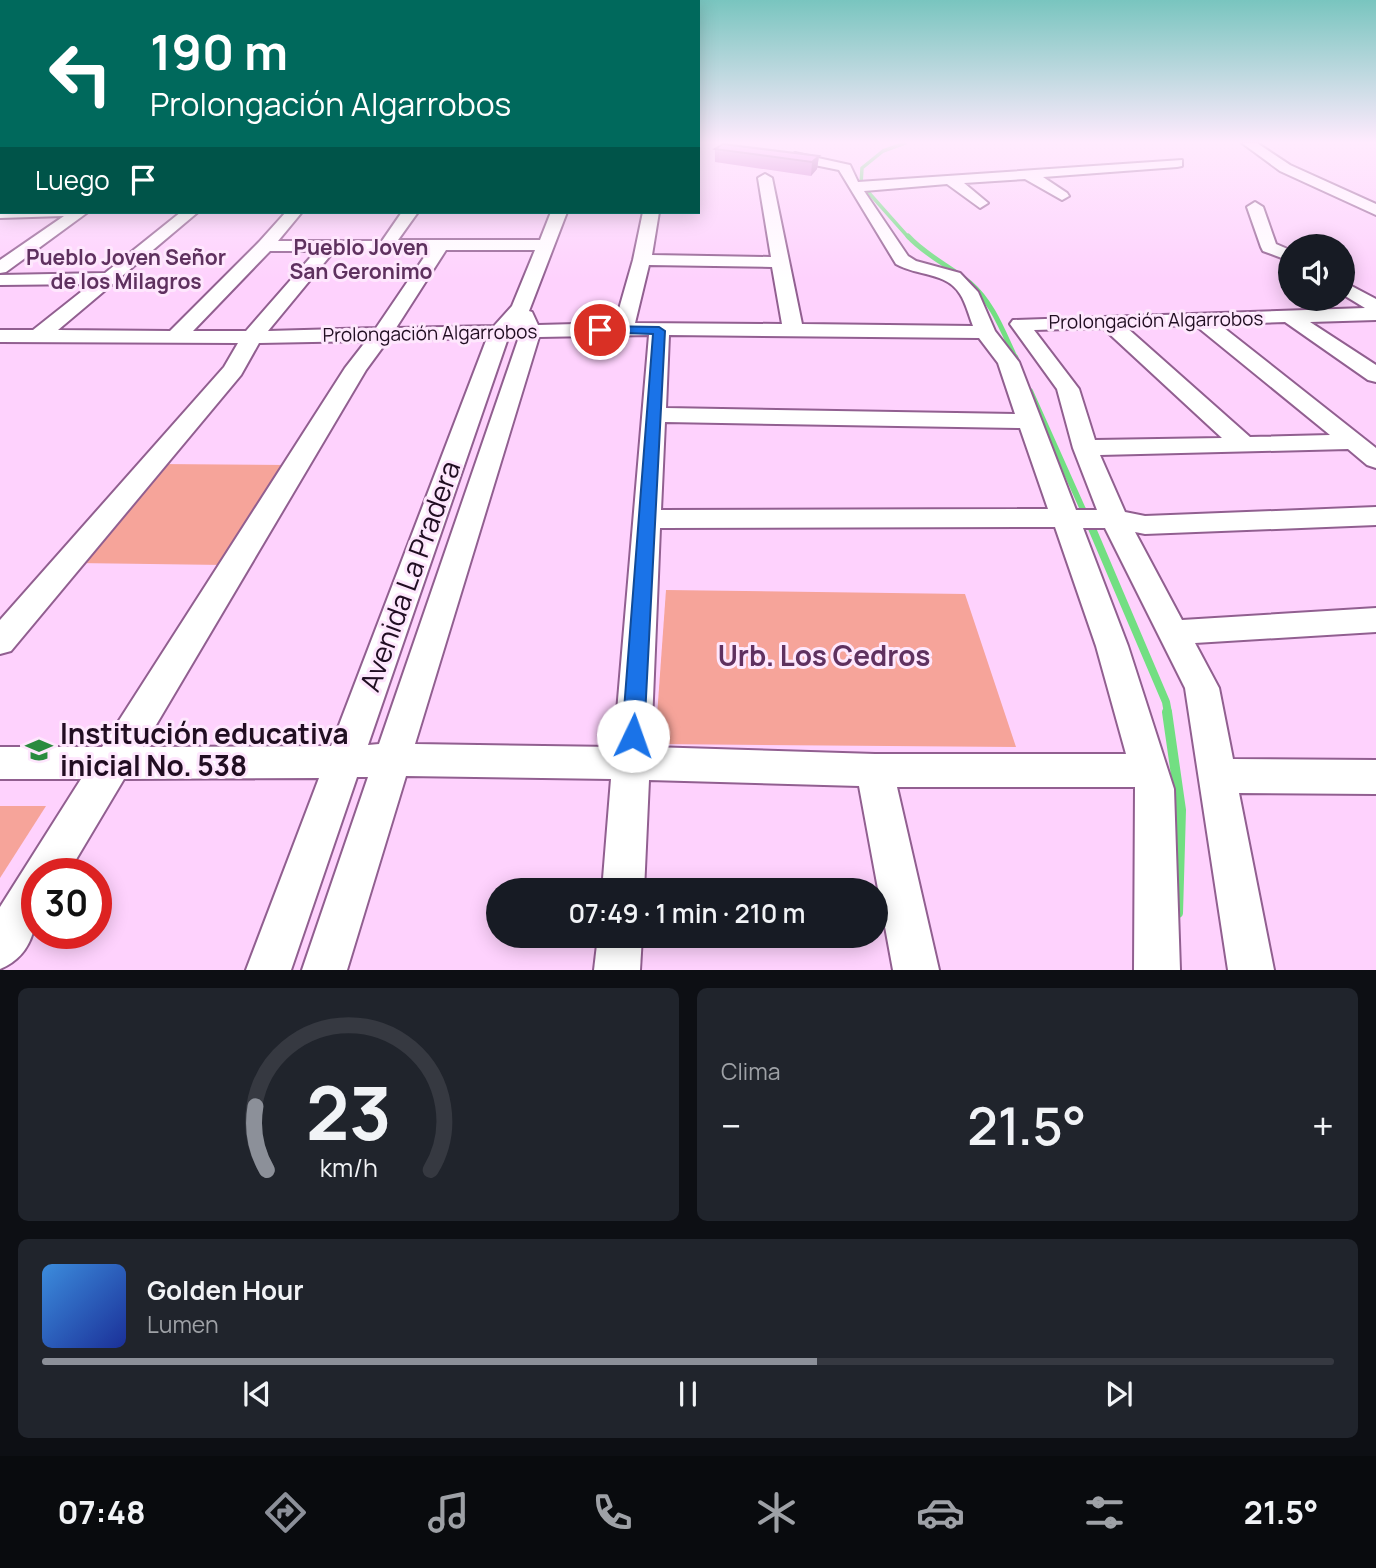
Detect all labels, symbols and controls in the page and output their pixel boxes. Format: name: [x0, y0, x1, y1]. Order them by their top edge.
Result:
text: 190 m: [150, 18, 288, 85]
icon: left: [35, 28, 126, 119]
text: Prolongación Algarrobos: [150, 82, 511, 126]
icon: arrive: [124, 161, 162, 199]
text: Luego: [35, 162, 110, 198]
district label: Pueblo Joven San Geronimo: [289, 233, 433, 285]
map controls: [1278, 234, 1355, 311]
button: sound: [1278, 234, 1355, 311]
district label: Pueblo Joven Señor de los Milagros: [26, 243, 226, 295]
pin: [570, 300, 630, 360]
street label: Prolongación Algarrobos: [1049, 305, 1263, 335]
icon: arrive: [581, 311, 619, 349]
street label: Prolongación Algarrobos: [323, 318, 537, 348]
street label: Avenida La Pradera: [350, 455, 468, 696]
district label: Urb. Los Cedros: [718, 636, 930, 674]
position arrow: [596, 699, 670, 773]
place label: Institución educativa inicial No. 538: [60, 714, 349, 784]
school or university icon: Institución educativa inicial No. 538: [24, 735, 54, 765]
speed limit sign: 30: [21, 858, 112, 949]
text: 07:49 · 1 min · 210 m: [568, 895, 806, 931]
text: Clima: [721, 1055, 780, 1087]
text: 23: [306, 1063, 391, 1163]
text: 21.5°: [967, 1090, 1086, 1161]
text: −: [721, 1099, 742, 1151]
text: +: [1312, 1099, 1334, 1151]
text: km/h: [319, 1150, 378, 1185]
text: Golden Hour: [147, 1272, 304, 1308]
text: Lumen: [147, 1308, 219, 1340]
icon: previous: [238, 1375, 276, 1413]
icon: pause: [669, 1375, 707, 1413]
icon: next: [1100, 1375, 1138, 1413]
icon: directions: [261, 1488, 310, 1537]
icon: music: [424, 1488, 473, 1537]
icon: phone: [588, 1488, 637, 1537]
icon: climate: [752, 1488, 801, 1537]
icon: car: [916, 1488, 965, 1537]
icon: filters: [1080, 1488, 1129, 1537]
text: 07:48: [57, 1490, 146, 1534]
text: 21.5°: [1244, 1490, 1319, 1534]

